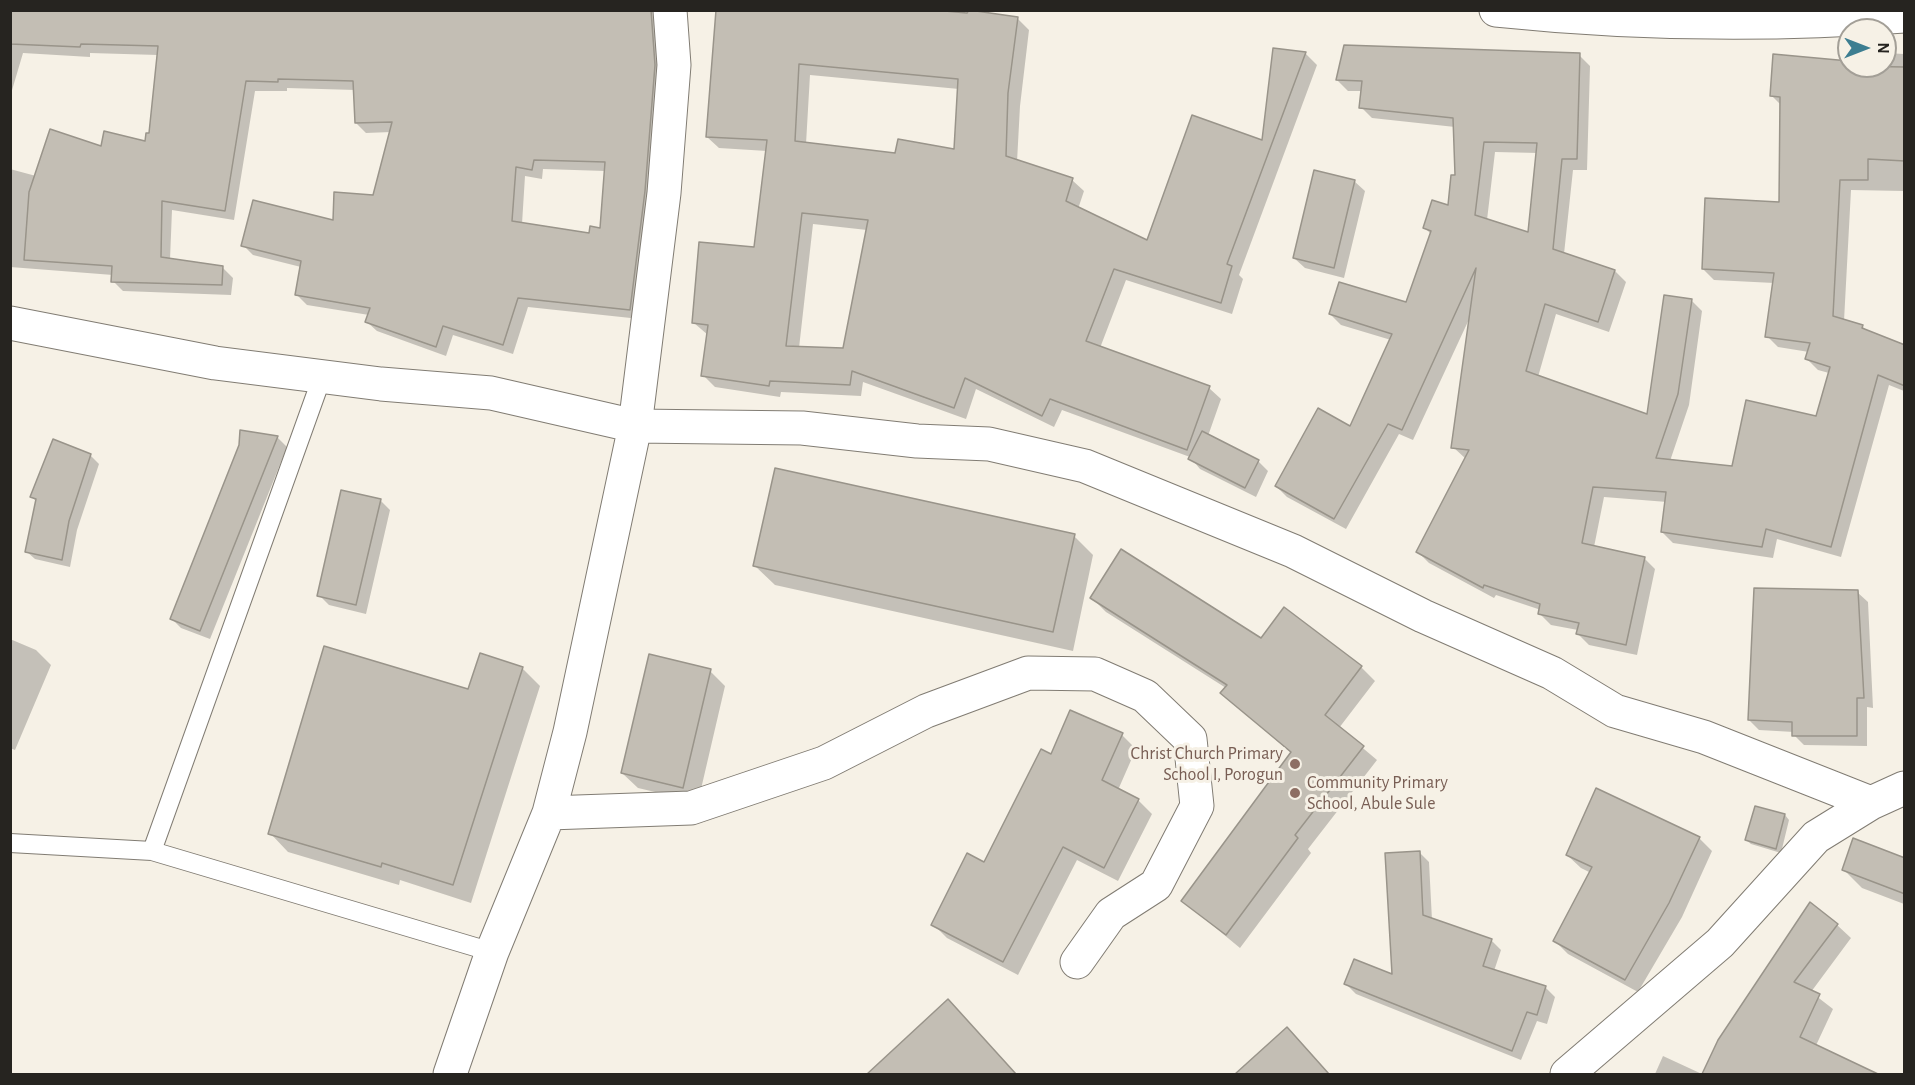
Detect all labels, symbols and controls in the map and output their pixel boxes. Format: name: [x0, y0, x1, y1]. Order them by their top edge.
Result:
north arrow: [1837, 18, 1897, 78]
text: N: [1875, 42, 1891, 54]
place label: Christ Church Primary School I, Porogun: [1131, 743, 1283, 786]
marker: Christ Church Primary School I, Porogun: [1288, 757, 1302, 771]
place label: Community Primary School, Abule Sule: [1307, 772, 1448, 814]
marker: Community Primary School, Abule Sule: [1288, 786, 1302, 800]

